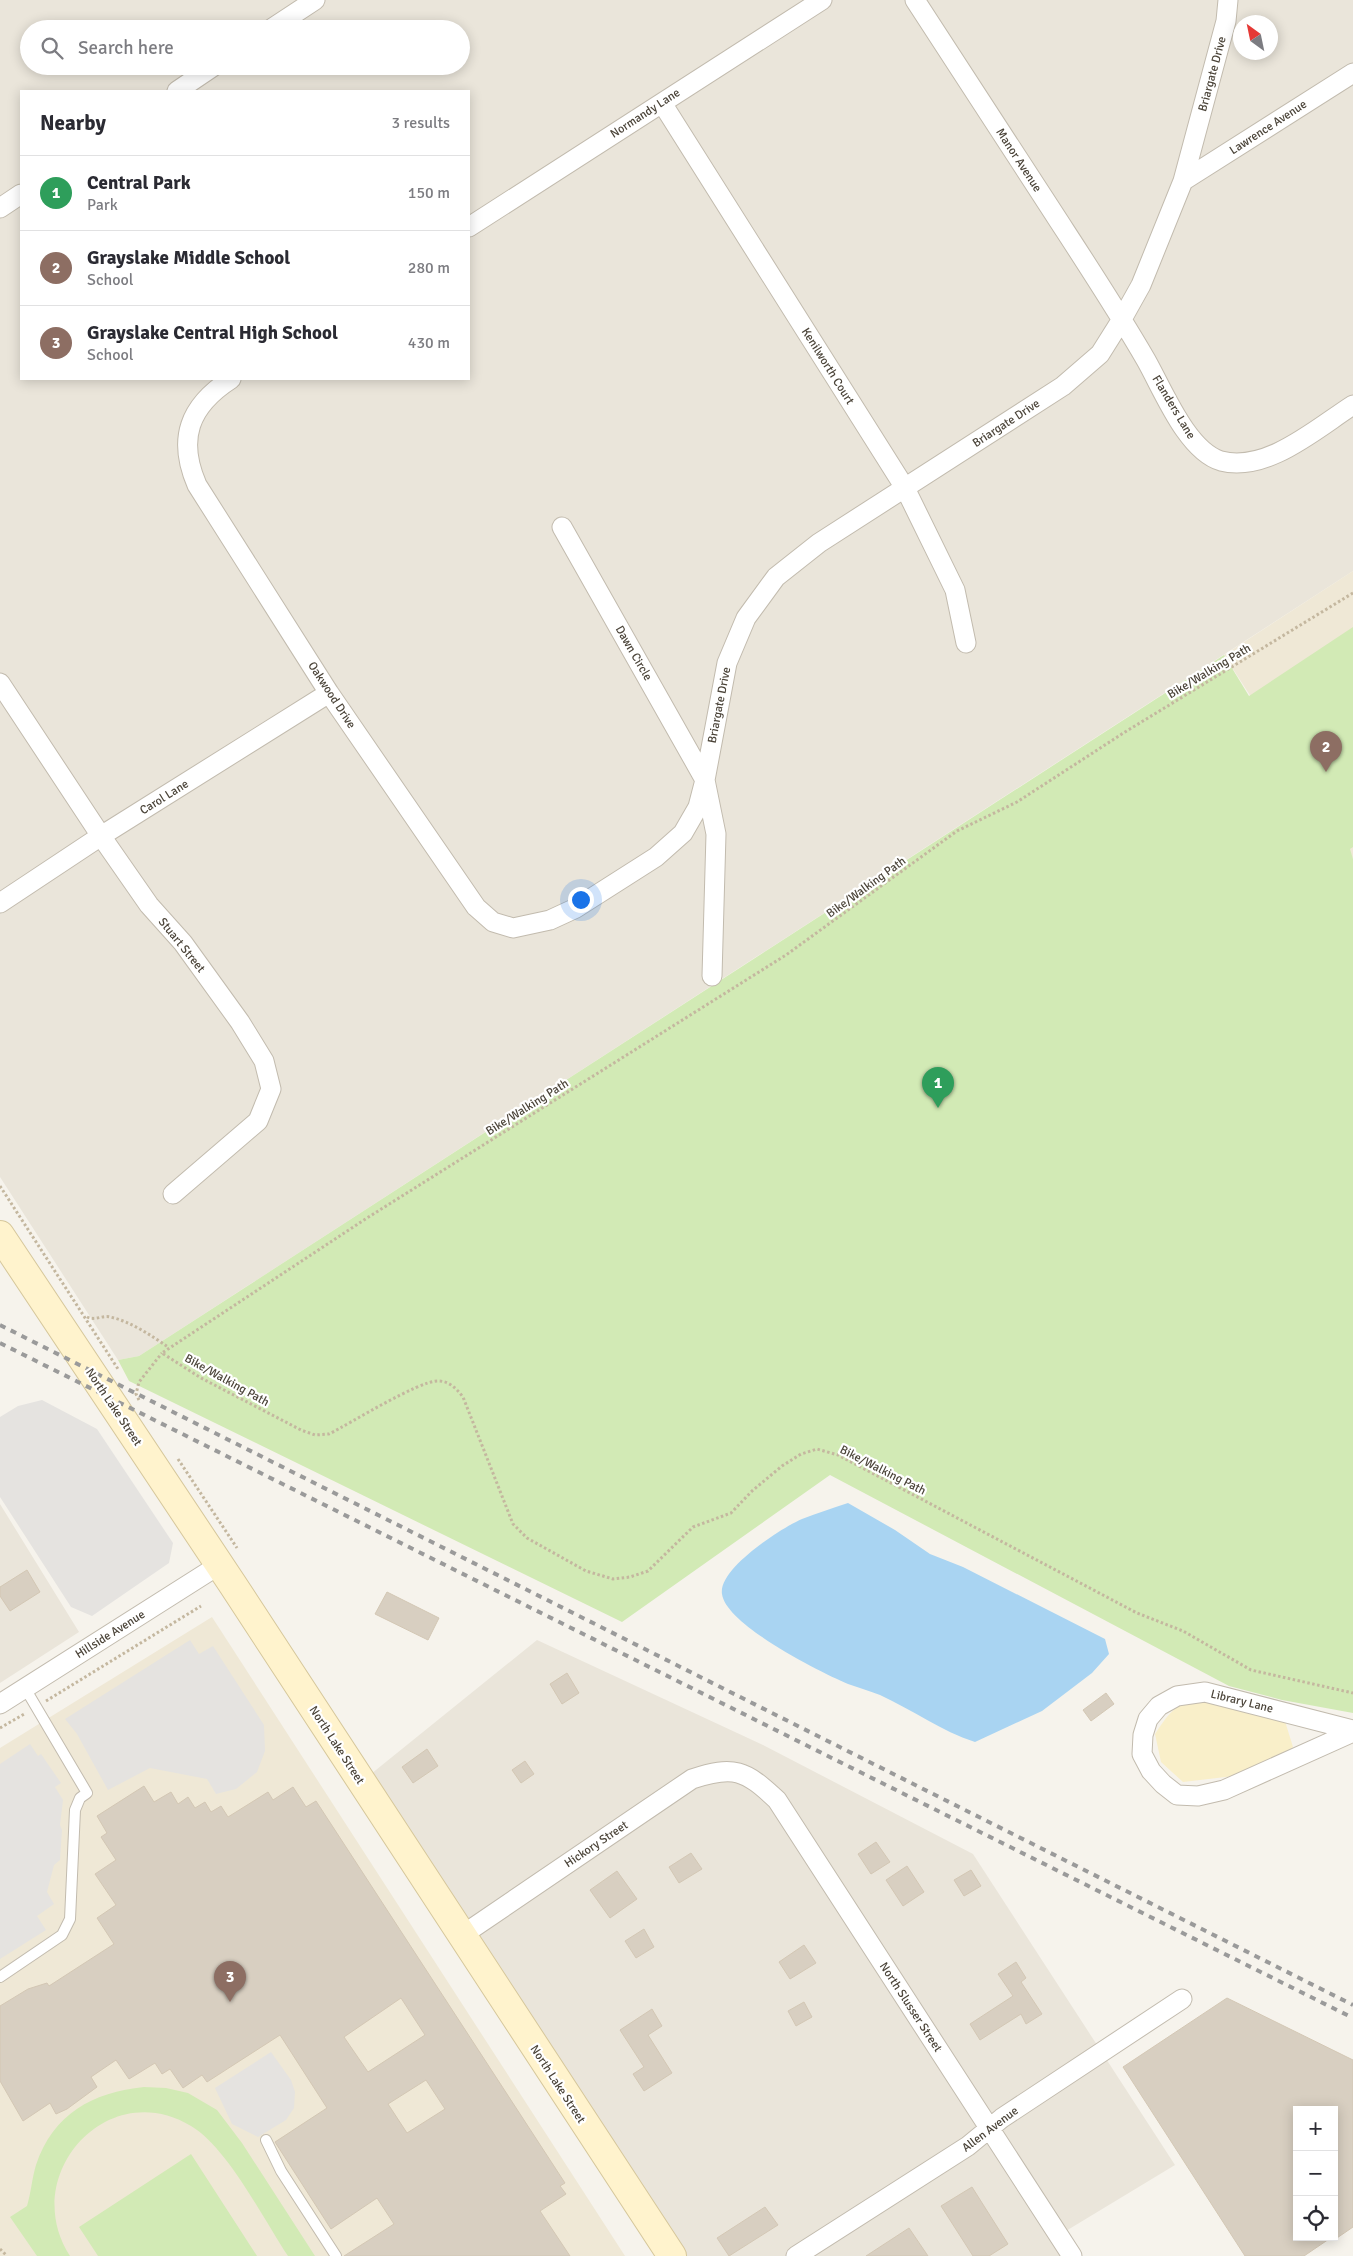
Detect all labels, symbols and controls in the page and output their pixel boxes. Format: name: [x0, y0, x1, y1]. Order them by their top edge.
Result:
north arrow: [1233, 15, 1278, 60]
search box: [20, 20, 470, 75]
icon: search: [38, 34, 66, 62]
street label: Briargate Drive: [1195, 35, 1230, 113]
text: Search here: [78, 36, 174, 60]
street label: Normandy Lane: [607, 85, 683, 142]
street label: Lawrence Avenue: [1227, 97, 1310, 158]
text: Nearby: [40, 110, 106, 136]
text: 3 results: [391, 113, 450, 133]
street label: Manor Avenue: [992, 126, 1045, 195]
text: Central Park: [87, 171, 191, 195]
text: 1: [52, 183, 60, 203]
text: 150 m: [408, 183, 450, 203]
text: Park: [87, 195, 118, 215]
text: Grayslake Middle School: [87, 246, 290, 270]
text: 2: [52, 258, 60, 278]
text: 280 m: [408, 258, 450, 278]
text: School: [87, 270, 133, 290]
text: Grayslake Central High School: [87, 321, 338, 345]
street label: Kenilworth Court: [798, 325, 857, 407]
text: 3: [52, 333, 60, 353]
text: 430 m: [408, 333, 450, 353]
text: School: [87, 345, 133, 365]
street label: Flanders Lane: [1149, 373, 1199, 442]
street label: Briargate Drive: [970, 396, 1043, 451]
street label: Dawn Circle: [612, 623, 655, 684]
street label: Bike/Walking Path: [1165, 641, 1254, 702]
street label: Oakwood Drive: [304, 659, 359, 732]
street label: Briargate Drive: [705, 666, 734, 744]
pin: 2: [1310, 731, 1342, 772]
street label: Carol Lane: [137, 777, 191, 818]
street label: Bike/Walking Path: [824, 854, 909, 921]
your location: [568, 887, 594, 913]
street label: Stuart Street: [155, 915, 208, 976]
pin: 1: [922, 1067, 954, 1108]
street label: Bike/Walking Path: [483, 1076, 571, 1139]
street label: Bike/Walking Path: [182, 1351, 272, 1410]
street label: North Lake Street: [82, 1366, 145, 1449]
street label: Bike/Walking Path: [837, 1442, 928, 1499]
street label: Hillside Avenue: [73, 1607, 148, 1662]
street label: Library Lane: [1209, 1686, 1275, 1716]
street label: North Lake Street: [306, 1703, 367, 1787]
street label: Hickory Street: [562, 1818, 631, 1871]
street label: North Slusser Street: [876, 1960, 945, 2055]
pin: 3: [214, 1961, 246, 2002]
street label: North Lake Street: [527, 2042, 588, 2126]
street label: Allen Avenue: [959, 2103, 1021, 2155]
map controls: [1293, 2106, 1338, 2241]
button: +: [1293, 2106, 1338, 2151]
button: −: [1293, 2151, 1338, 2196]
button: locate: [1293, 2196, 1338, 2241]

